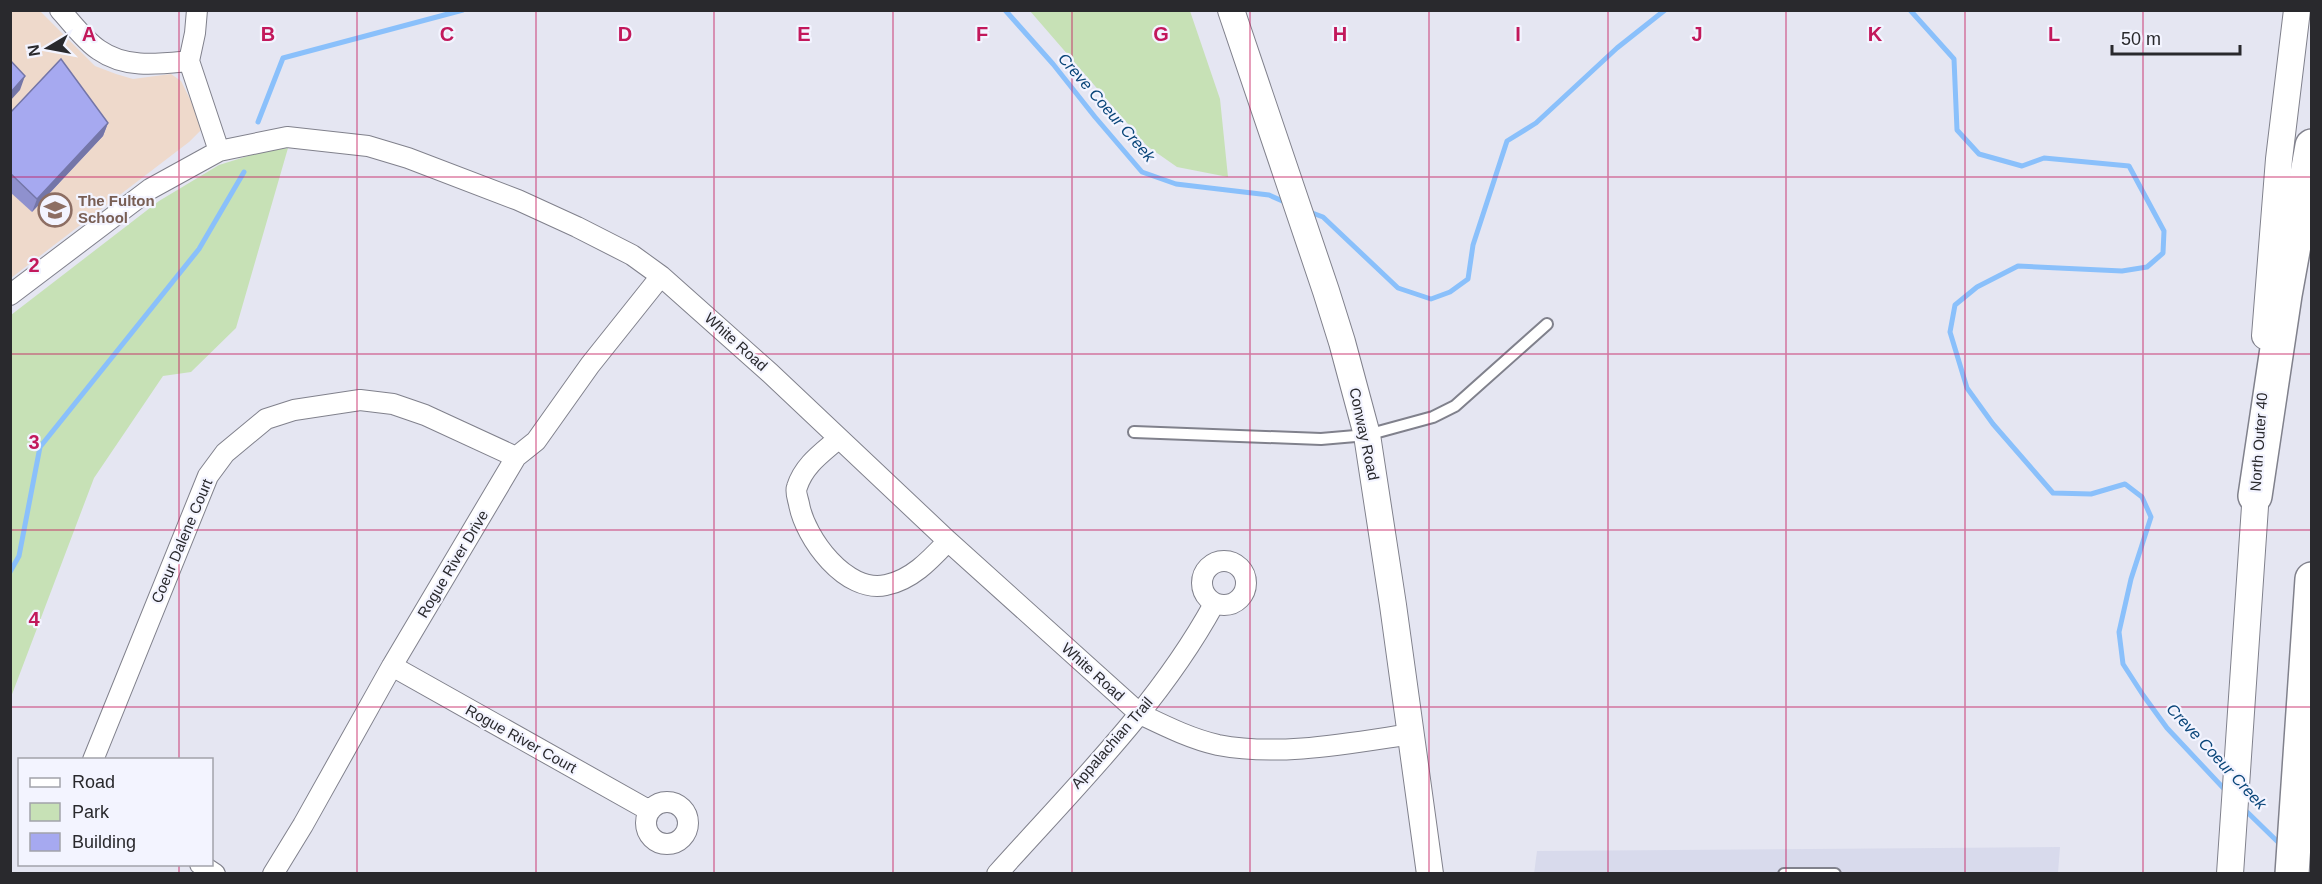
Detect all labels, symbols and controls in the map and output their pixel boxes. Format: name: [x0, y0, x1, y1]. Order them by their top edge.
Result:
north arrow: [18, 18, 78, 78]
scale bar: [2112, 18, 2240, 56]
text: A: [82, 23, 96, 45]
text: B: [261, 23, 275, 45]
text: C: [440, 23, 454, 45]
text: D: [618, 23, 632, 45]
text: E: [797, 23, 811, 45]
text: F: [976, 23, 988, 45]
text: G: [1153, 23, 1169, 45]
text: H: [1333, 23, 1347, 45]
text: I: [1515, 23, 1521, 45]
text: J: [1691, 23, 1703, 45]
text: K: [1868, 23, 1883, 45]
text: L: [2048, 23, 2060, 45]
text: 50 m: [2121, 29, 2161, 49]
text: N: [24, 43, 43, 58]
water label: Creve Coeur Creek: [1055, 50, 1159, 166]
school or university icon: The Fulton School: [37, 192, 73, 228]
place label: The Fulton School: [78, 192, 155, 226]
text: 2: [28, 254, 40, 276]
street label: White Road: [702, 309, 771, 374]
street label: Conway Road: [1346, 386, 1383, 482]
street label: North Outer 40: [2247, 392, 2270, 492]
text: 3: [28, 431, 40, 453]
street label: Coeur Dalene Court: [148, 475, 216, 606]
street label: Rogue River Drive: [414, 507, 491, 621]
text: 4: [28, 608, 40, 630]
street label: White Road: [1059, 639, 1128, 704]
street label: Appalachian Trail: [1067, 694, 1156, 792]
water label: Creve Coeur Creek: [2163, 700, 2271, 813]
street label: Rogue River Court: [463, 701, 580, 777]
legend: [18, 758, 213, 866]
text: Road: [72, 772, 115, 792]
text: Park: [72, 802, 110, 822]
text: Building: [72, 832, 136, 852]

